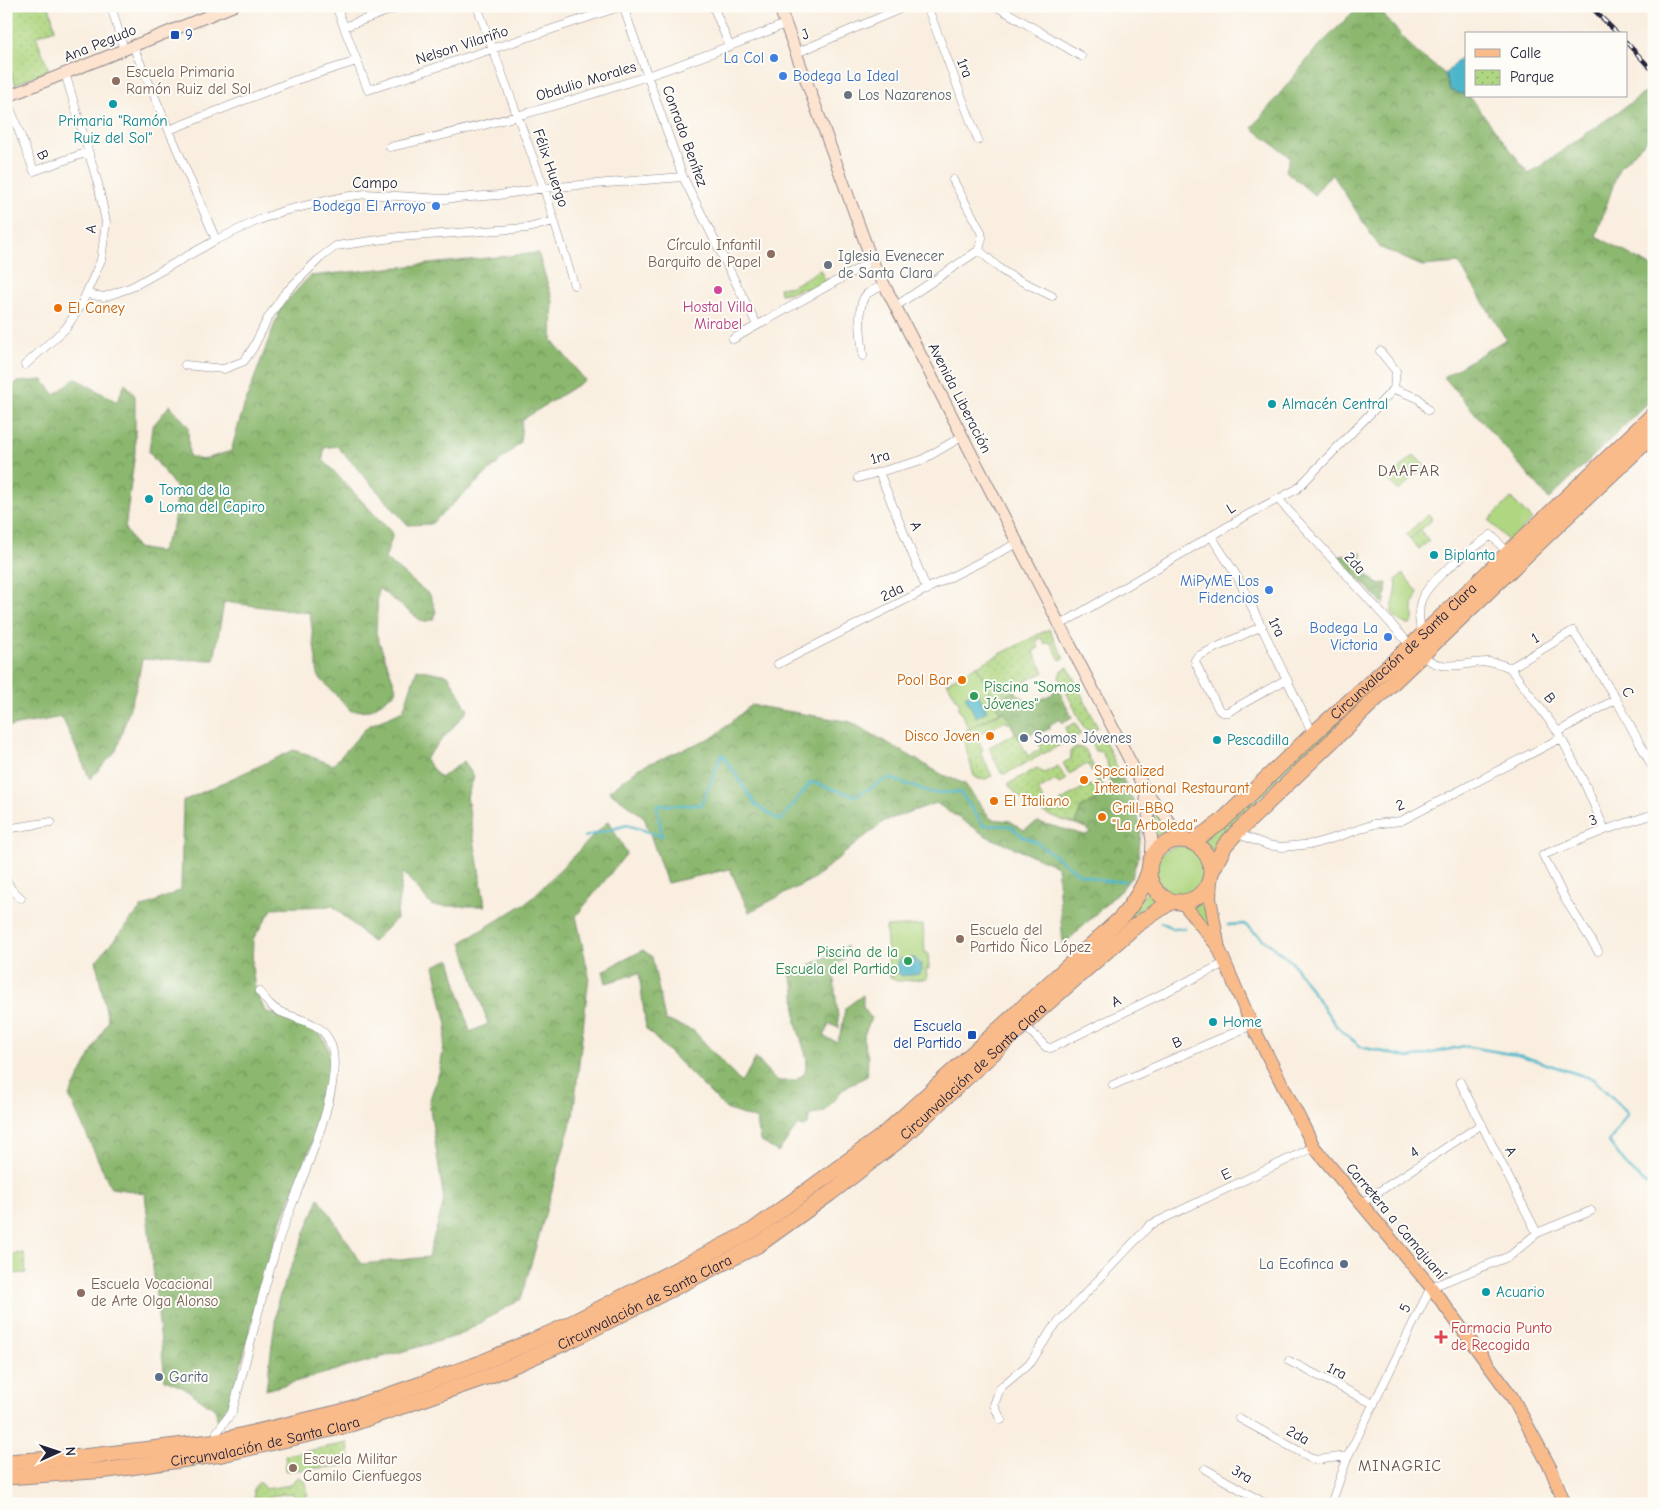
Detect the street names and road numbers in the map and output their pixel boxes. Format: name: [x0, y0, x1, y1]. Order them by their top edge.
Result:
street label: Ana Pegudo: [61, 20, 139, 66]
street label: Nelson Vilariño: [413, 22, 511, 68]
street label: J: [798, 24, 812, 44]
street label: 1ra: [953, 56, 977, 80]
street label: Obdulio Morales: [534, 57, 638, 105]
street label: Conrado Benítez: [658, 83, 712, 189]
street label: Félix Huergo: [529, 127, 573, 210]
street label: B: [33, 147, 53, 163]
street label: Campo: [352, 174, 398, 192]
street label: A: [82, 224, 100, 234]
street label: Avenida Liberación: [924, 340, 996, 456]
street label: 1ra: [868, 446, 892, 468]
street label: L: [1223, 498, 1239, 518]
street label: A: [906, 519, 926, 534]
street label: 2da: [1340, 548, 1370, 578]
street label: 2da: [877, 579, 907, 605]
street label: Circunvalación de Santa Clara: [1326, 579, 1480, 723]
street label: 1ra: [1265, 614, 1289, 640]
street label: 1: [1528, 629, 1542, 647]
street label: C: [1618, 683, 1638, 701]
street label: B: [1540, 689, 1560, 707]
street label: 2: [1393, 795, 1407, 815]
street label: 3: [1586, 810, 1600, 830]
street label: A: [1108, 991, 1124, 1011]
street label: Circunvalación de Santa Clara: [896, 999, 1050, 1144]
street label: B: [1169, 1032, 1185, 1052]
street label: 4: [1406, 1142, 1422, 1162]
street label: A: [1501, 1143, 1521, 1159]
street label: Carretera a Camajuaní: [1342, 1159, 1450, 1283]
street label: E: [1218, 1164, 1234, 1184]
street label: Circunvalación de Santa Clara: [555, 1251, 735, 1354]
street label: 5: [1395, 1300, 1415, 1316]
street label: 1ra: [1324, 1359, 1350, 1383]
street label: Circunvalación de Santa Clara: [169, 1413, 362, 1470]
street label: 2da: [1283, 1421, 1313, 1449]
street label: 3ra: [1228, 1461, 1256, 1487]

